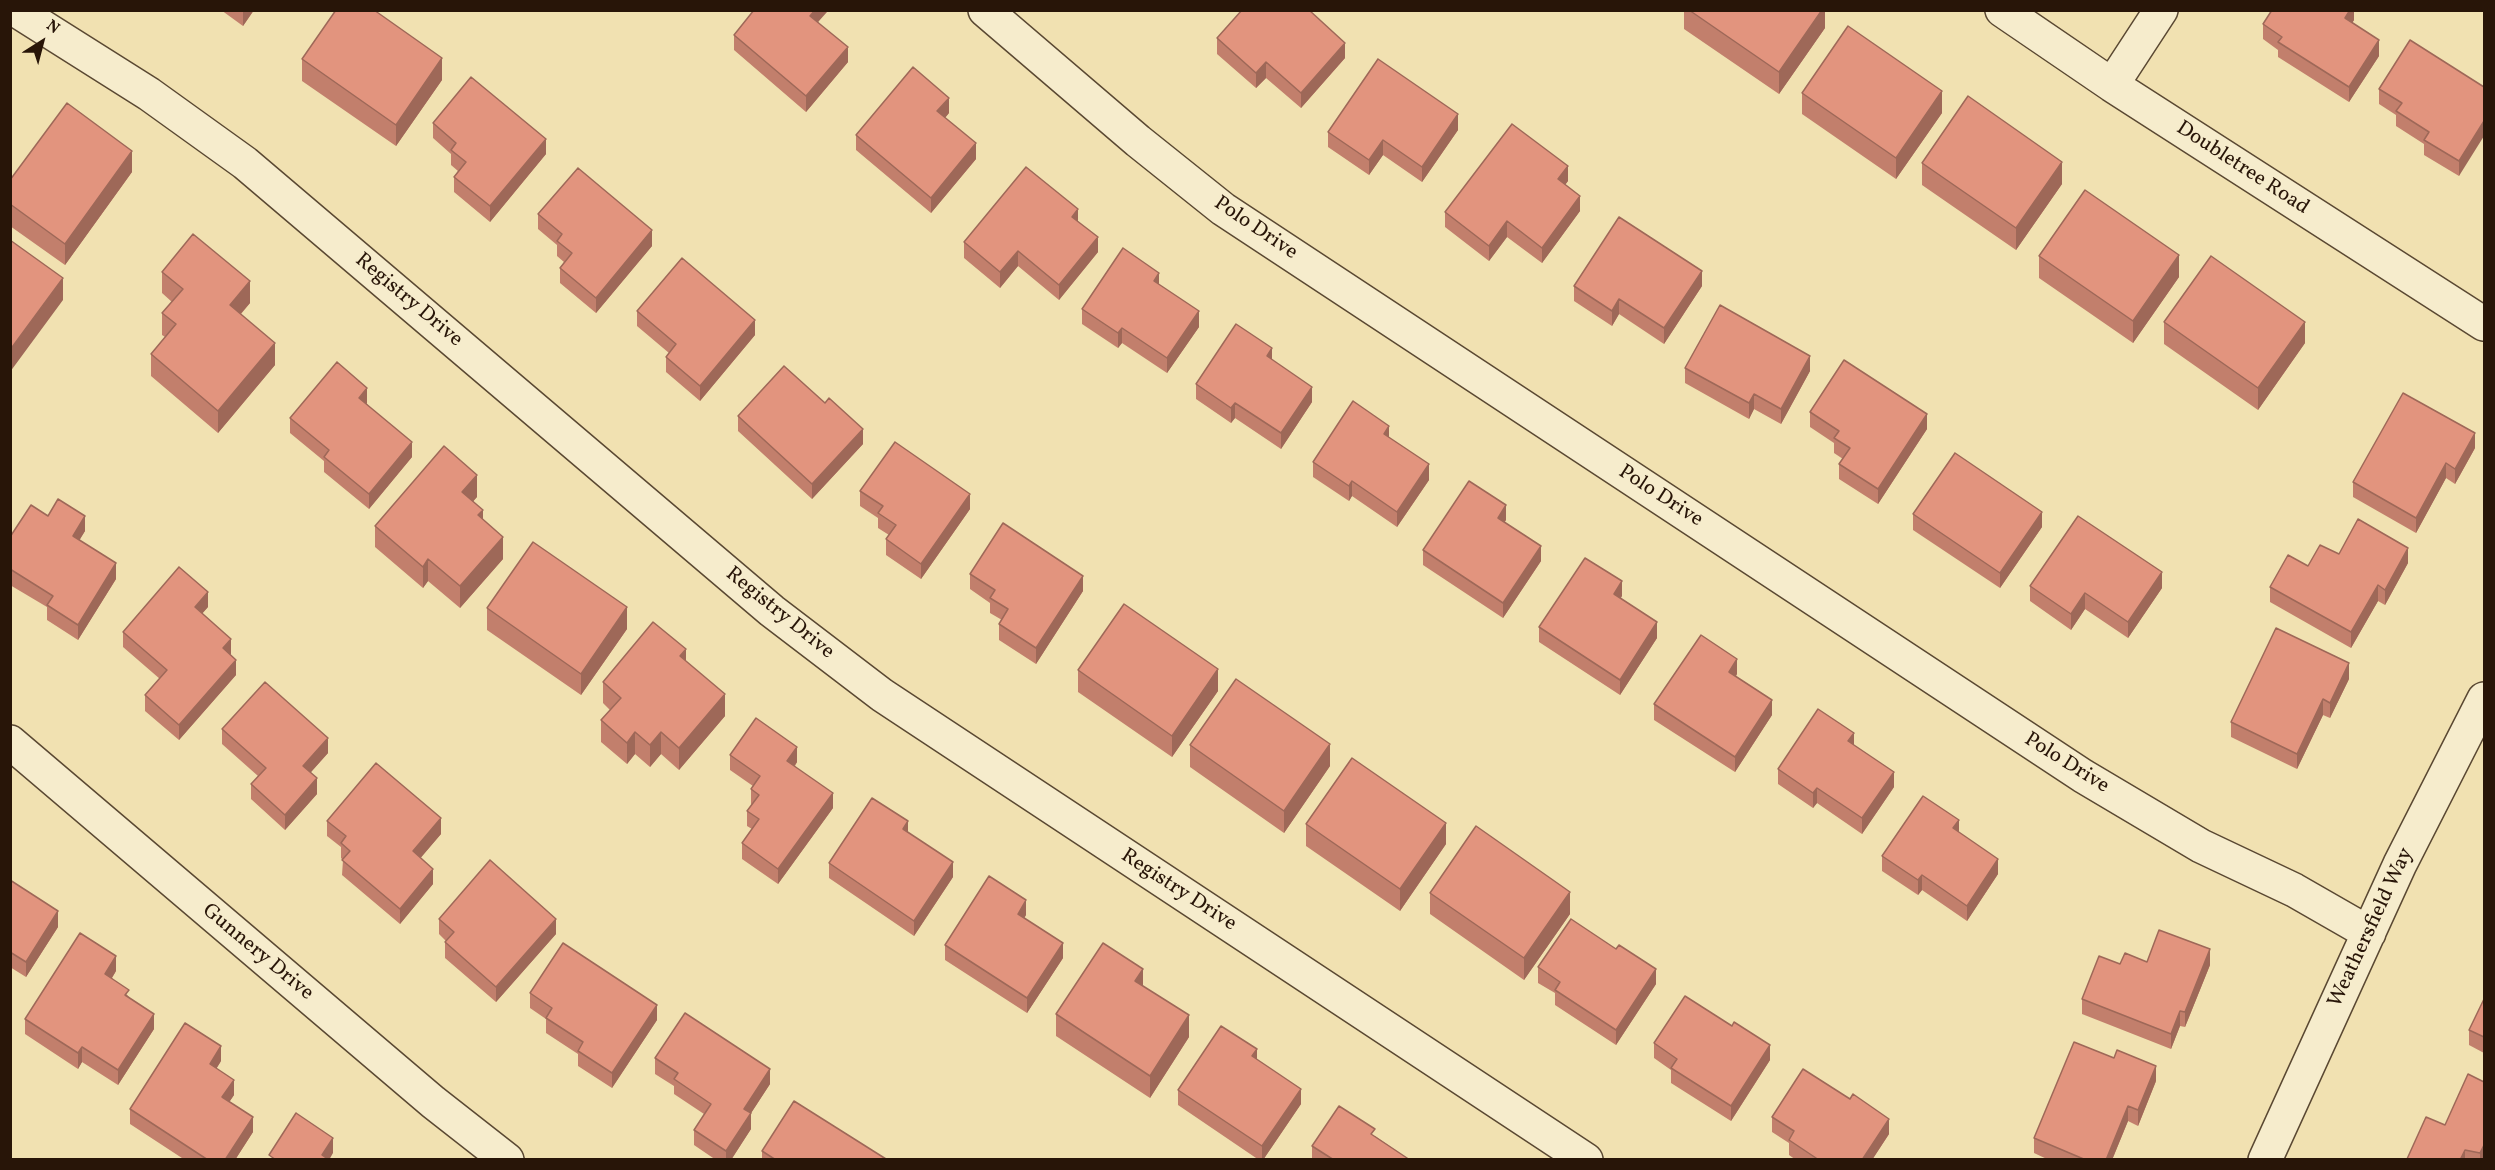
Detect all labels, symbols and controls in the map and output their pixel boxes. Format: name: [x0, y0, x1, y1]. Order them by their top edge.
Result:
north arrow: [12, 12, 72, 72]
text: N: [41, 15, 64, 40]
street label: Doubletree Road: [2171, 117, 2313, 221]
street label: Polo Drive: [1208, 192, 1302, 266]
street label: Registry Drive: [349, 249, 467, 353]
street label: Polo Drive: [1613, 460, 1707, 534]
street label: Registry Drive: [719, 562, 839, 666]
street label: Polo Drive: [2019, 728, 2113, 800]
street label: Registry Drive: [1115, 844, 1241, 938]
street label: Weathersfield Way: [2324, 844, 2420, 1012]
street label: Gunnery Drive: [196, 899, 318, 1007]

